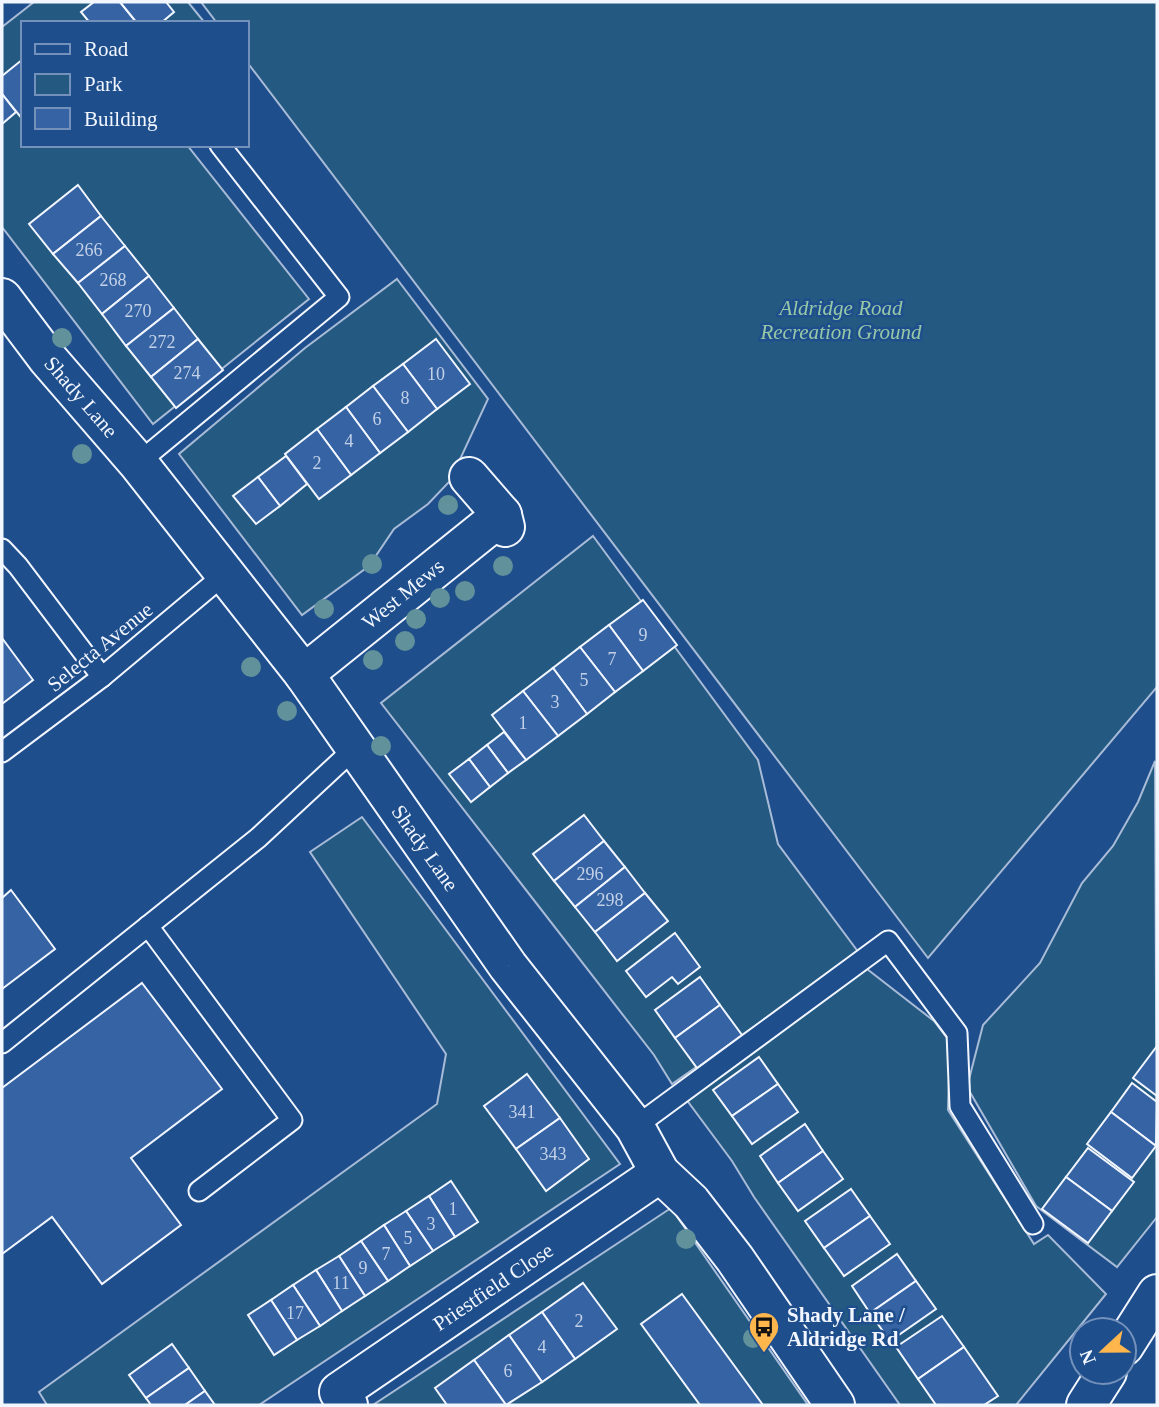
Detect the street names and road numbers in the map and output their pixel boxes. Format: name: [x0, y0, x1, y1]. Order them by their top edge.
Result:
street label: Shady Lane: [39, 351, 123, 443]
street label: West Mews: [357, 554, 449, 634]
street label: Selecta Avenue: [43, 597, 157, 697]
street label: Shady Lane: [387, 800, 463, 896]
street label: Priestfield Close: [429, 1238, 557, 1336]

